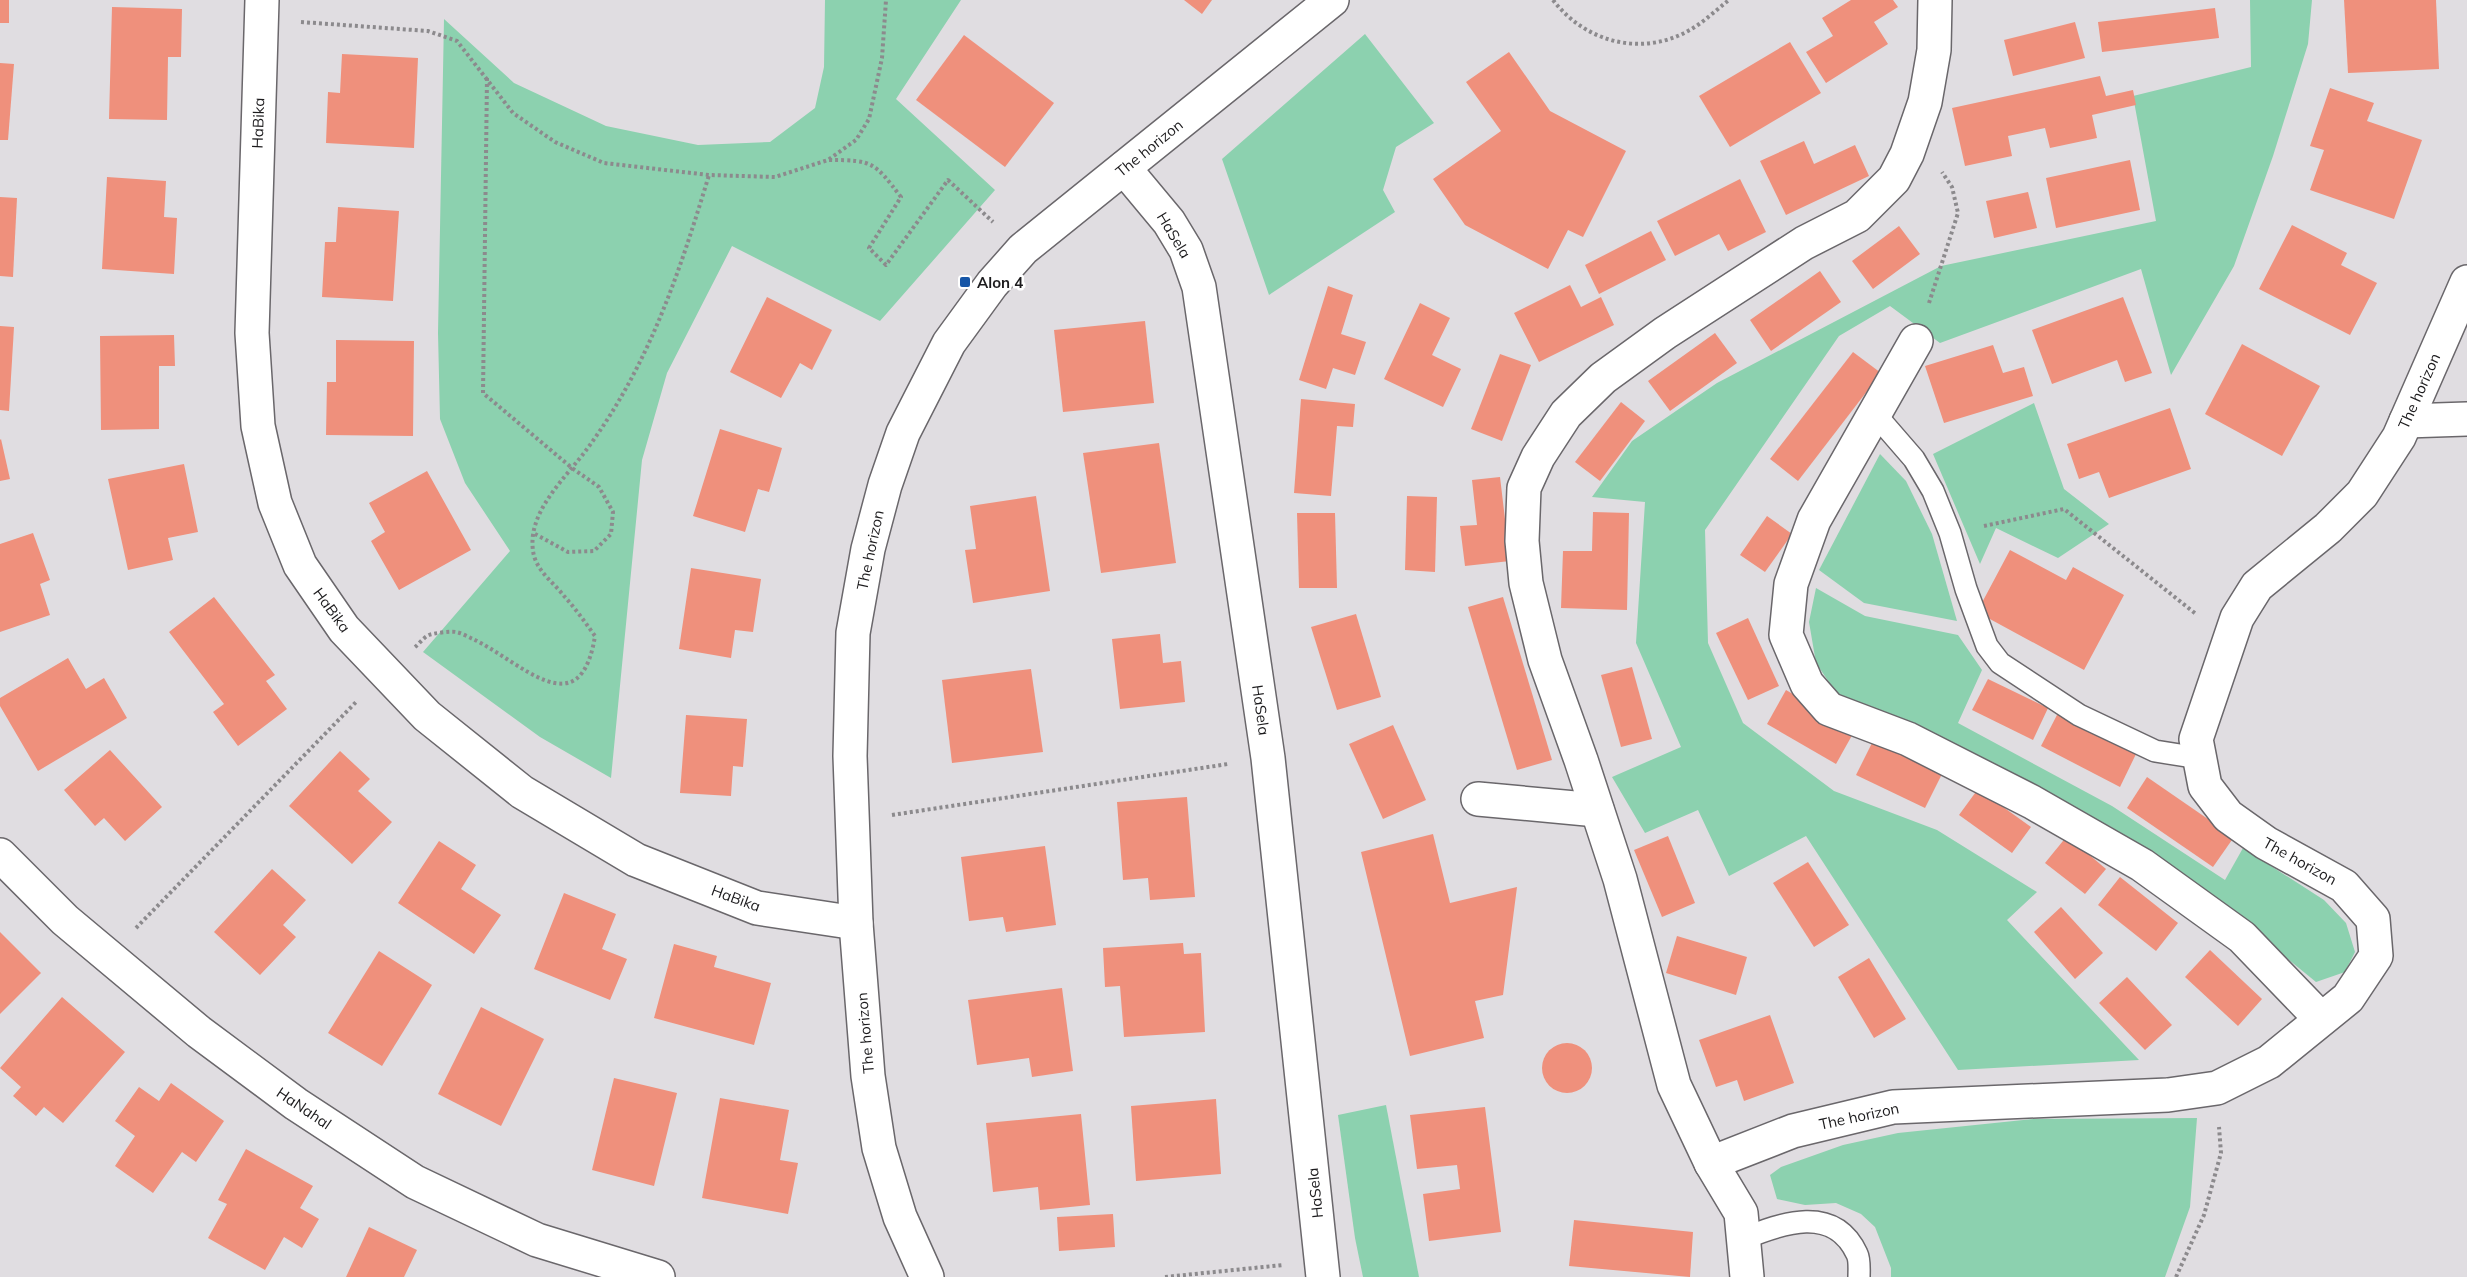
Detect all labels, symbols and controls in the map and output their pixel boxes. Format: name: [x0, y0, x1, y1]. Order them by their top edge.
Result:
street label: HaBika: [248, 97, 268, 149]
street label: The horizon: [1111, 115, 1187, 181]
street label: HaSela: [1153, 208, 1195, 262]
place label: Alon 4: [977, 273, 1023, 292]
marker: Alon 4: [958, 275, 972, 289]
street label: The horizon: [2394, 350, 2444, 432]
street label: The horizon: [852, 508, 888, 592]
street label: HaBika: [309, 584, 355, 636]
street label: HaSela: [1248, 684, 1274, 736]
street label: The horizon: [2260, 833, 2340, 889]
street label: HaBika: [709, 880, 763, 916]
street label: The horizon: [852, 992, 878, 1074]
street label: HaNahal: [273, 1083, 335, 1133]
street label: The horizon: [1817, 1098, 1901, 1134]
street label: HaSela: [1303, 1167, 1327, 1219]

